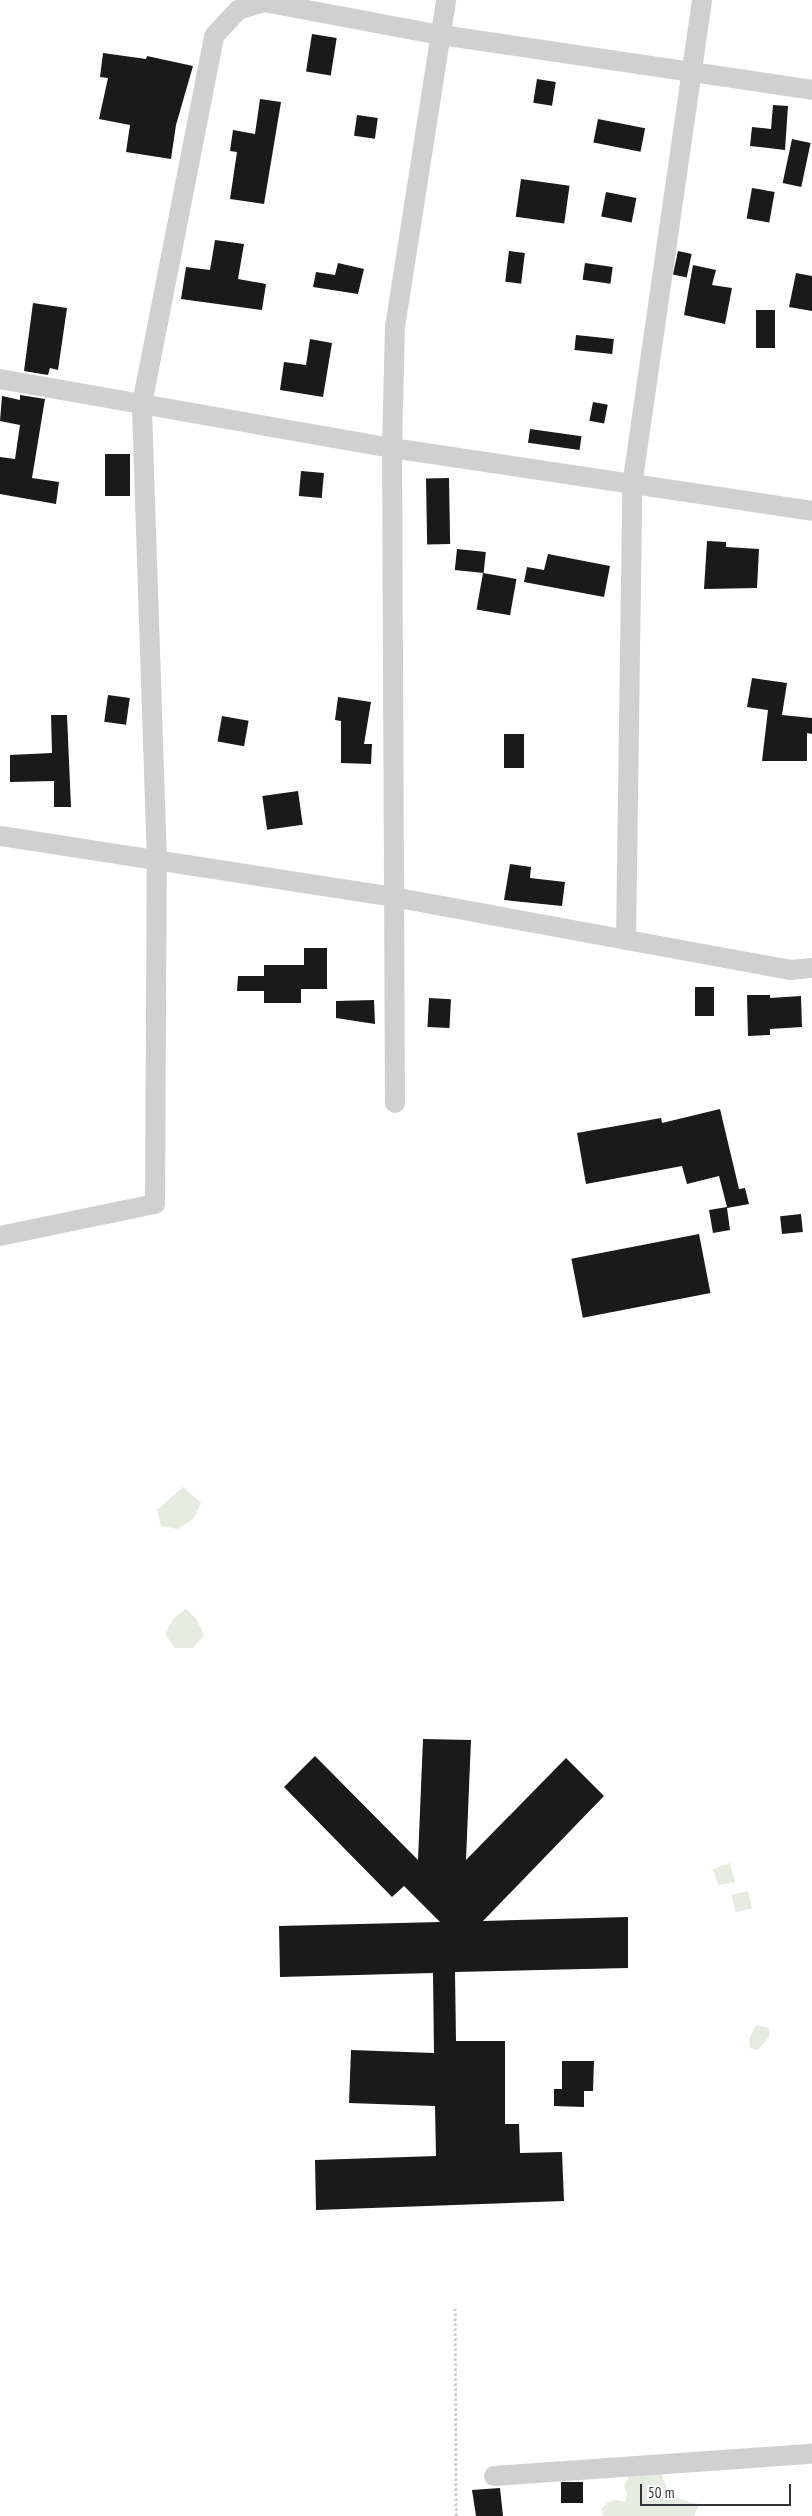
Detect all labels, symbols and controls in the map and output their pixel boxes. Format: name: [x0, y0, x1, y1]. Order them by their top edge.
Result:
scale bar: [642, 2474, 793, 2506]
text: 50 m: [648, 2483, 674, 2502]

